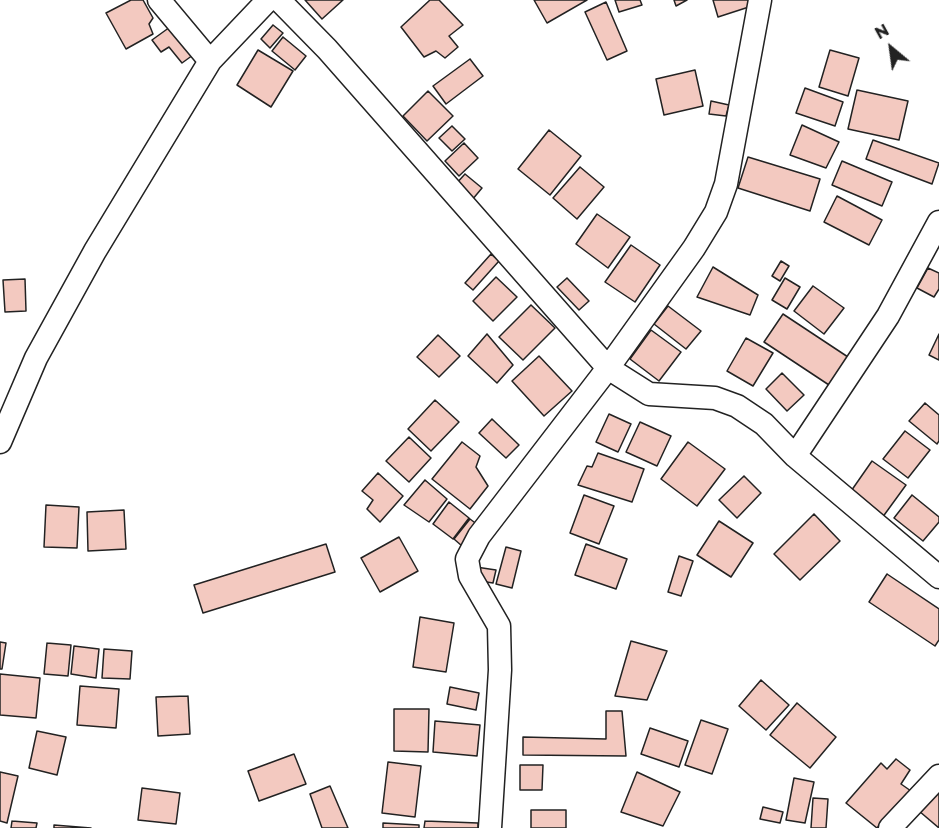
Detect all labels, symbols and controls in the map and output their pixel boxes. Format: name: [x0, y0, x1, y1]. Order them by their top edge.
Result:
north arrow: [861, 18, 921, 78]
text: N: [872, 20, 892, 43]

